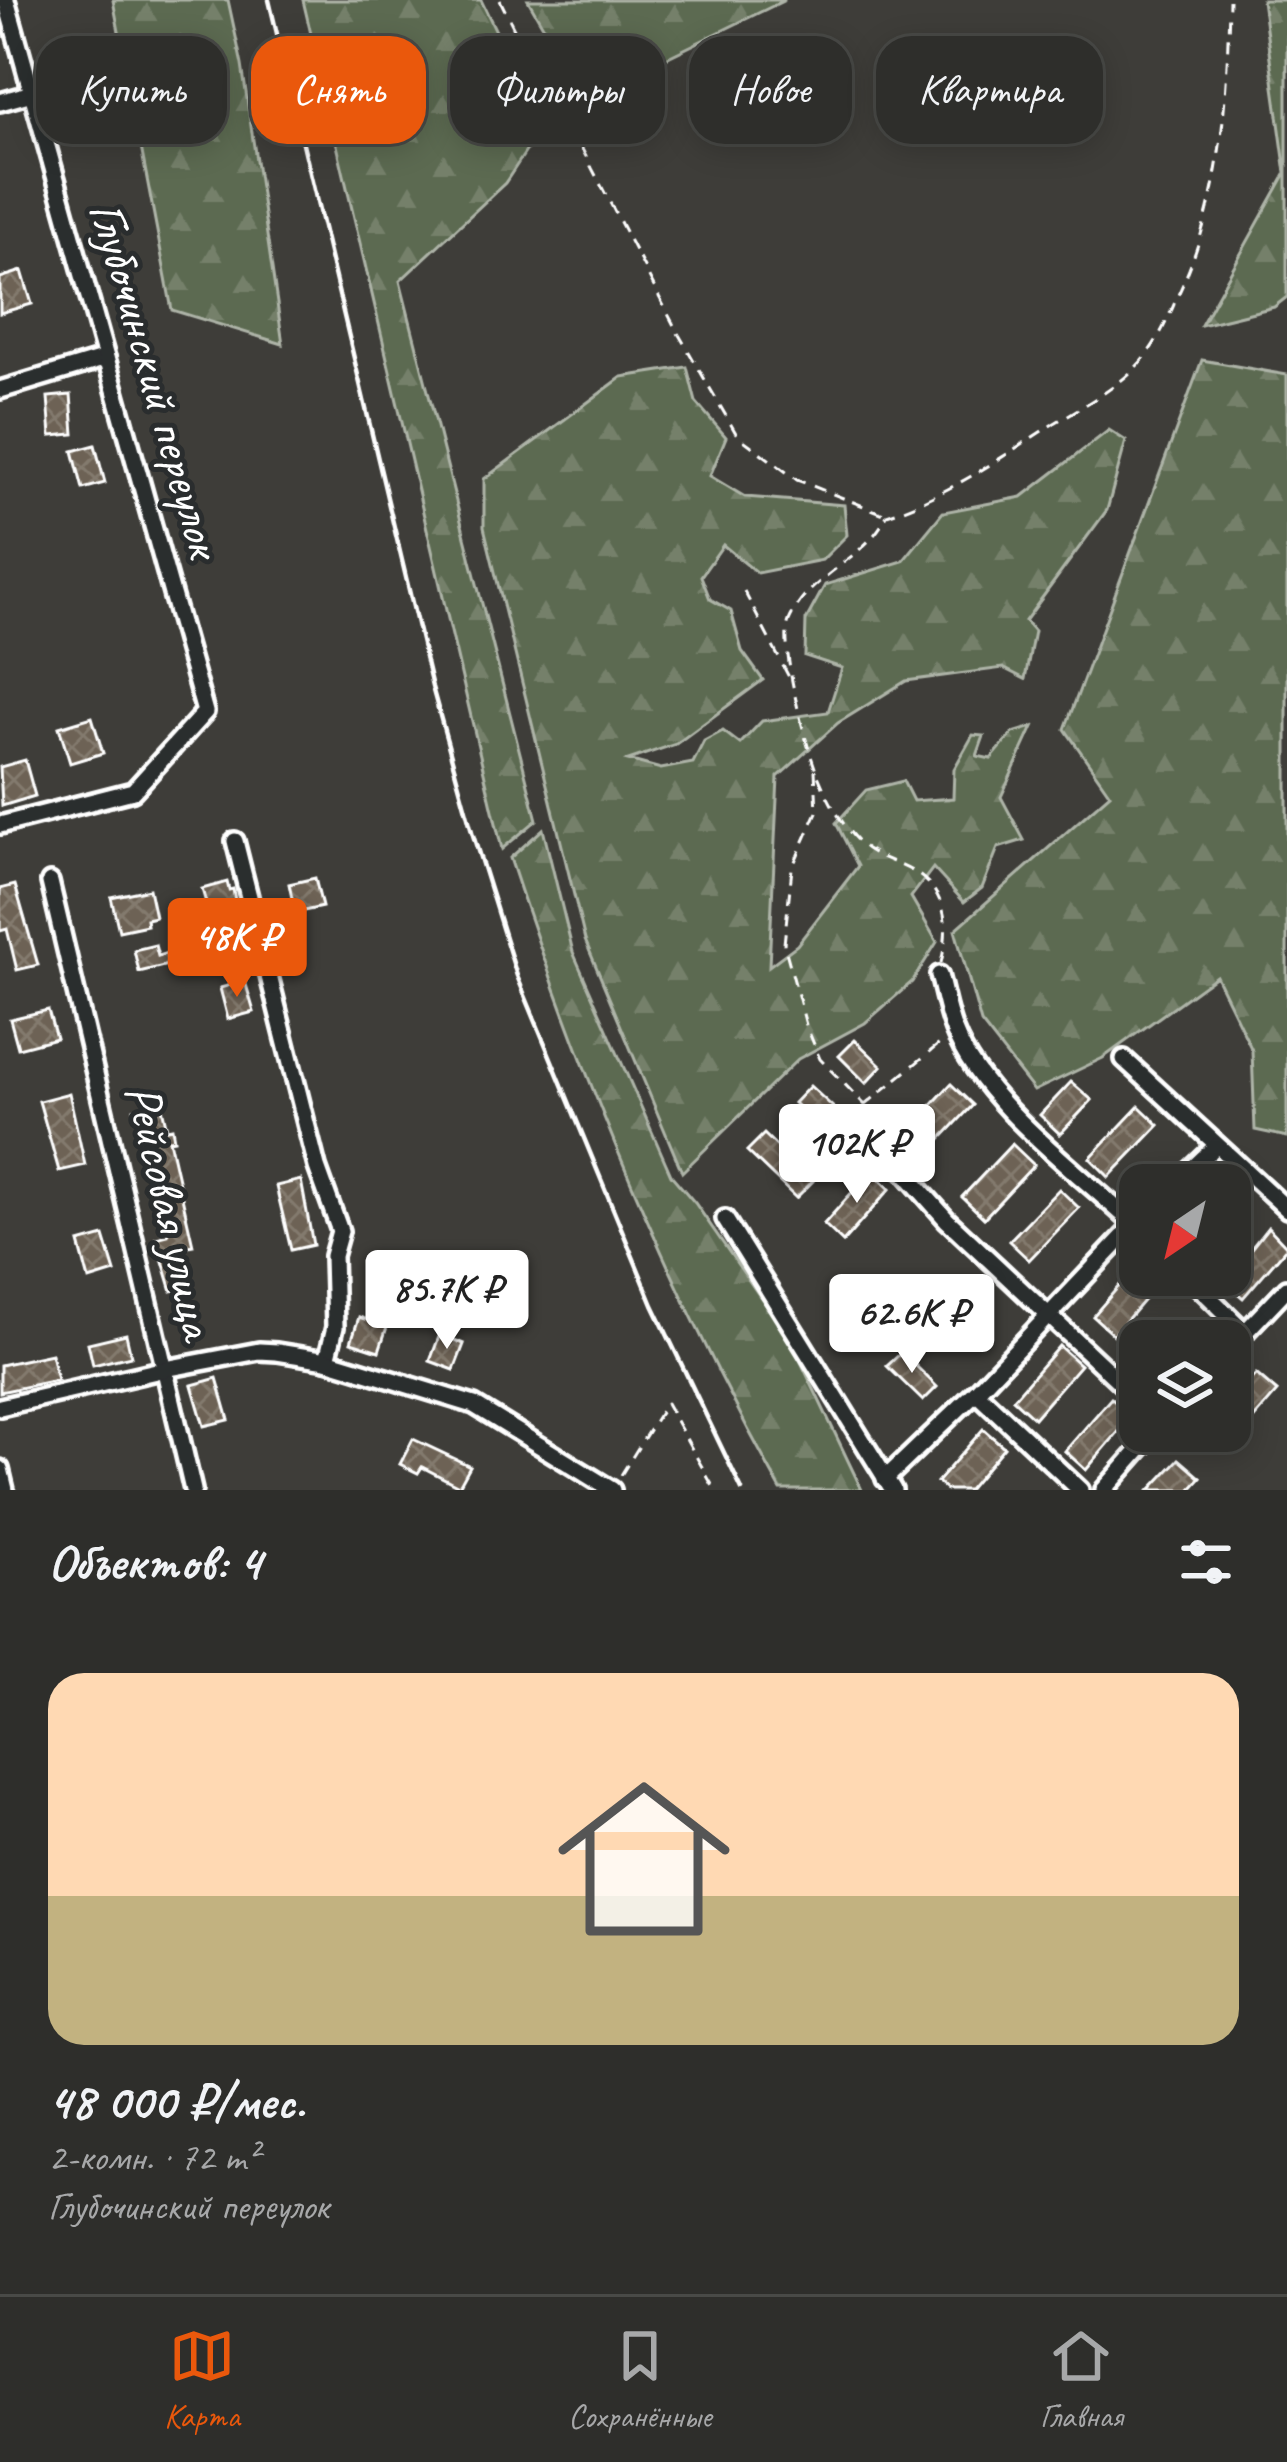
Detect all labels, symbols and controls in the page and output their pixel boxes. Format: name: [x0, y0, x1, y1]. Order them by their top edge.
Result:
chip: Купить: [36, 36, 227, 144]
chip: Снять: [251, 36, 426, 144]
chip: Фильтры: [450, 36, 665, 144]
chip: Новое: [689, 36, 852, 144]
chip: Квартира: [876, 36, 1103, 144]
street label: Глубочинский переулок: [75, 194, 238, 568]
pin: 48K ₽: [153, 898, 321, 1000]
text: 48K ₽: [195, 912, 279, 961]
street label: Рейсовая улица: [111, 1077, 232, 1349]
pin: 102K ₽: [759, 1104, 955, 1206]
text: 102K ₽: [806, 1118, 908, 1167]
north arrow: [1119, 1164, 1251, 1296]
map controls: [1119, 1164, 1251, 1452]
pin: 85.7K ₽: [336, 1250, 558, 1352]
text: 85.7K ₽: [392, 1264, 502, 1313]
pin: 62.6K ₽: [801, 1274, 1023, 1376]
text: 62.6K ₽: [856, 1288, 968, 1337]
button: layers: [1119, 1320, 1251, 1452]
icon: filters: [1173, 1529, 1239, 1595]
text: Объектов: 4: [48, 1530, 261, 1594]
icon: home: [536, 1751, 752, 1967]
text: 48 000 ₽/мес.: [48, 2069, 305, 2133]
text: 2-комн. · 72 m²: [48, 2133, 258, 2182]
text: Глубочинский переулок: [48, 2182, 329, 2231]
tab: Карта: [164, 2323, 240, 2437]
tab: Сохранённые: [568, 2323, 712, 2437]
tab: Главная: [1040, 2323, 1123, 2437]

